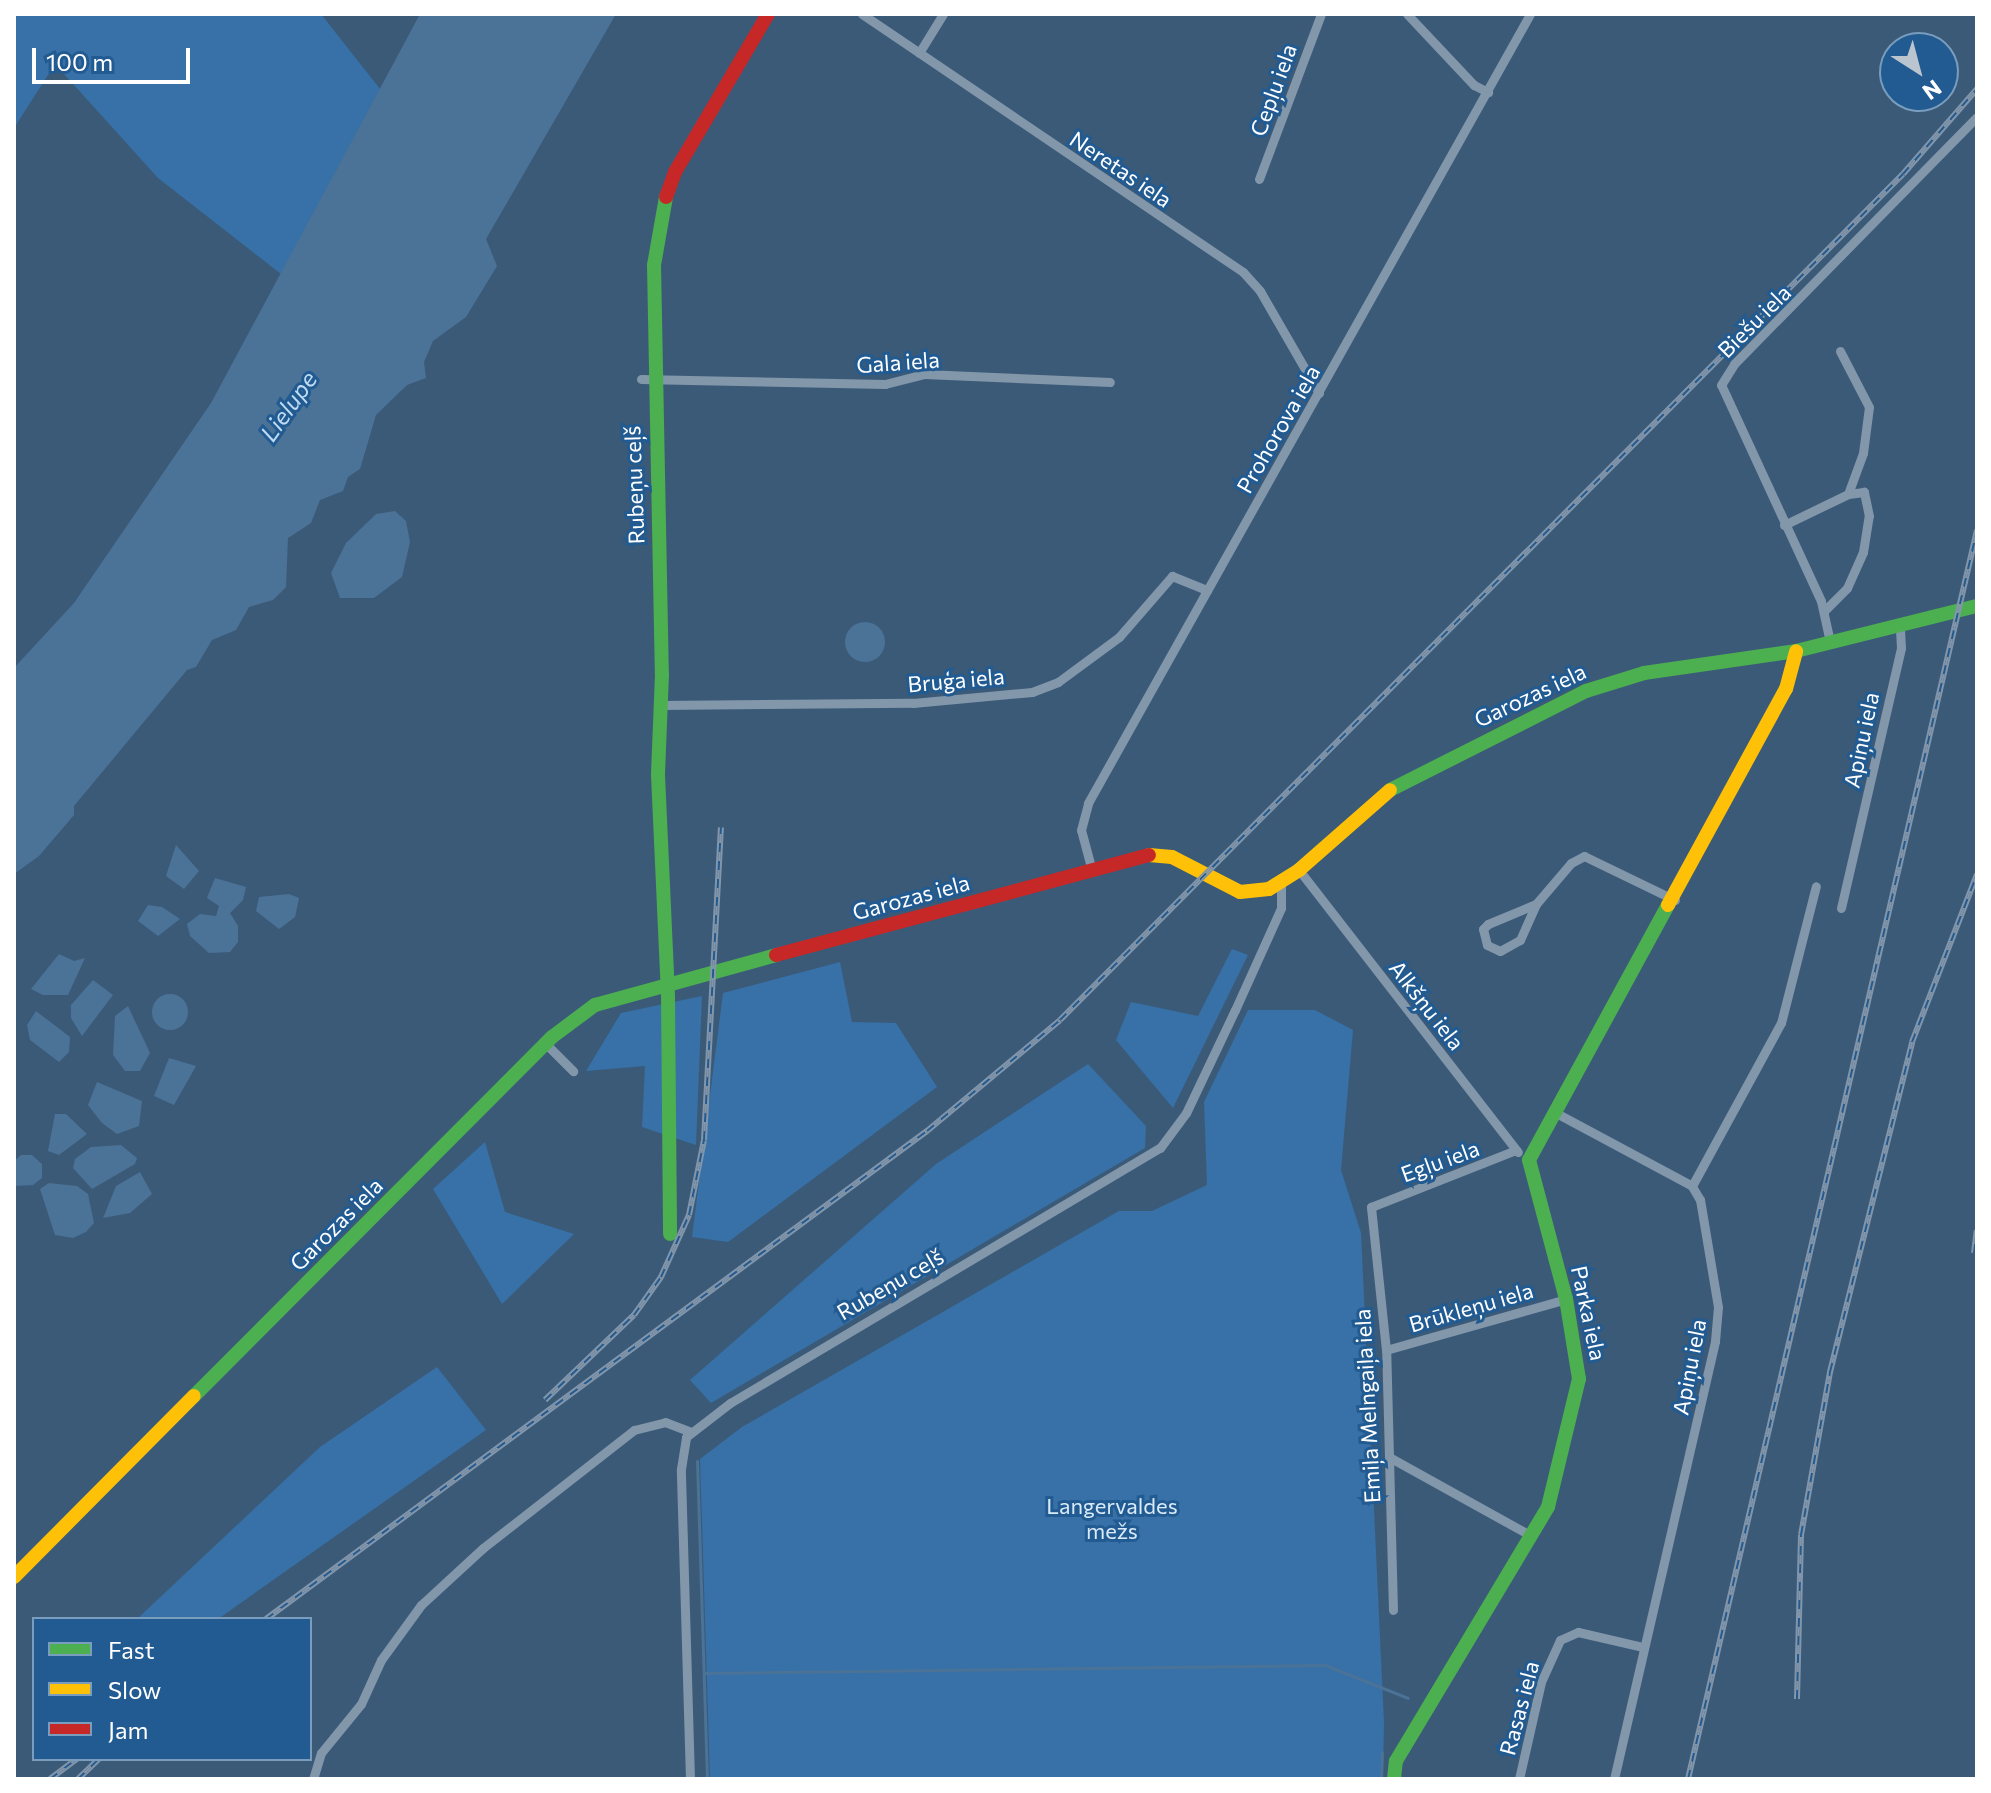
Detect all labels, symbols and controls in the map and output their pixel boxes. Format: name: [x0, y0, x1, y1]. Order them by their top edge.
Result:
scale bar: [36, 32, 194, 82]
north arrow: [1879, 32, 1959, 112]
street label: Cepļu iela: [1244, 40, 1302, 140]
text: 100 m: [46, 47, 113, 76]
text: N: [1918, 74, 1947, 106]
street label: Neretas iela: [1065, 125, 1177, 213]
street label: Biešu iela: [1712, 279, 1796, 363]
street label: Gala iela: [856, 346, 940, 378]
street label: Prohorova iela: [1231, 360, 1325, 498]
water label: Lielupe: [254, 365, 322, 447]
street label: Rubeņu ceļš: [619, 425, 649, 545]
street label: Garozas iela: [1470, 658, 1590, 732]
street label: Bruģa iela: [906, 663, 1006, 697]
street label: Apiņu iela: [1838, 690, 1884, 790]
street label: Garozas iela: [850, 869, 972, 925]
street label: Alkšņu iela: [1384, 955, 1470, 1055]
street label: Egļu iela: [1397, 1135, 1483, 1187]
street label: Garozas iela: [284, 1172, 388, 1276]
street label: Rubeņu ceļš: [832, 1243, 948, 1325]
street label: Parka iela: [1566, 1263, 1612, 1363]
street label: Brūkleņu iela: [1406, 1277, 1536, 1337]
street label: Emiļa Melngaiļa iela: [1349, 1308, 1385, 1504]
street label: Apiņu iela: [1667, 1317, 1711, 1417]
park label: Langervaldes mežs: [1046, 1492, 1178, 1544]
legend: [32, 1617, 312, 1761]
text: Fast: [108, 1635, 155, 1664]
street label: Rasas iela: [1494, 1658, 1544, 1758]
text: Slow: [108, 1675, 161, 1704]
text: Jam: [108, 1715, 148, 1744]

